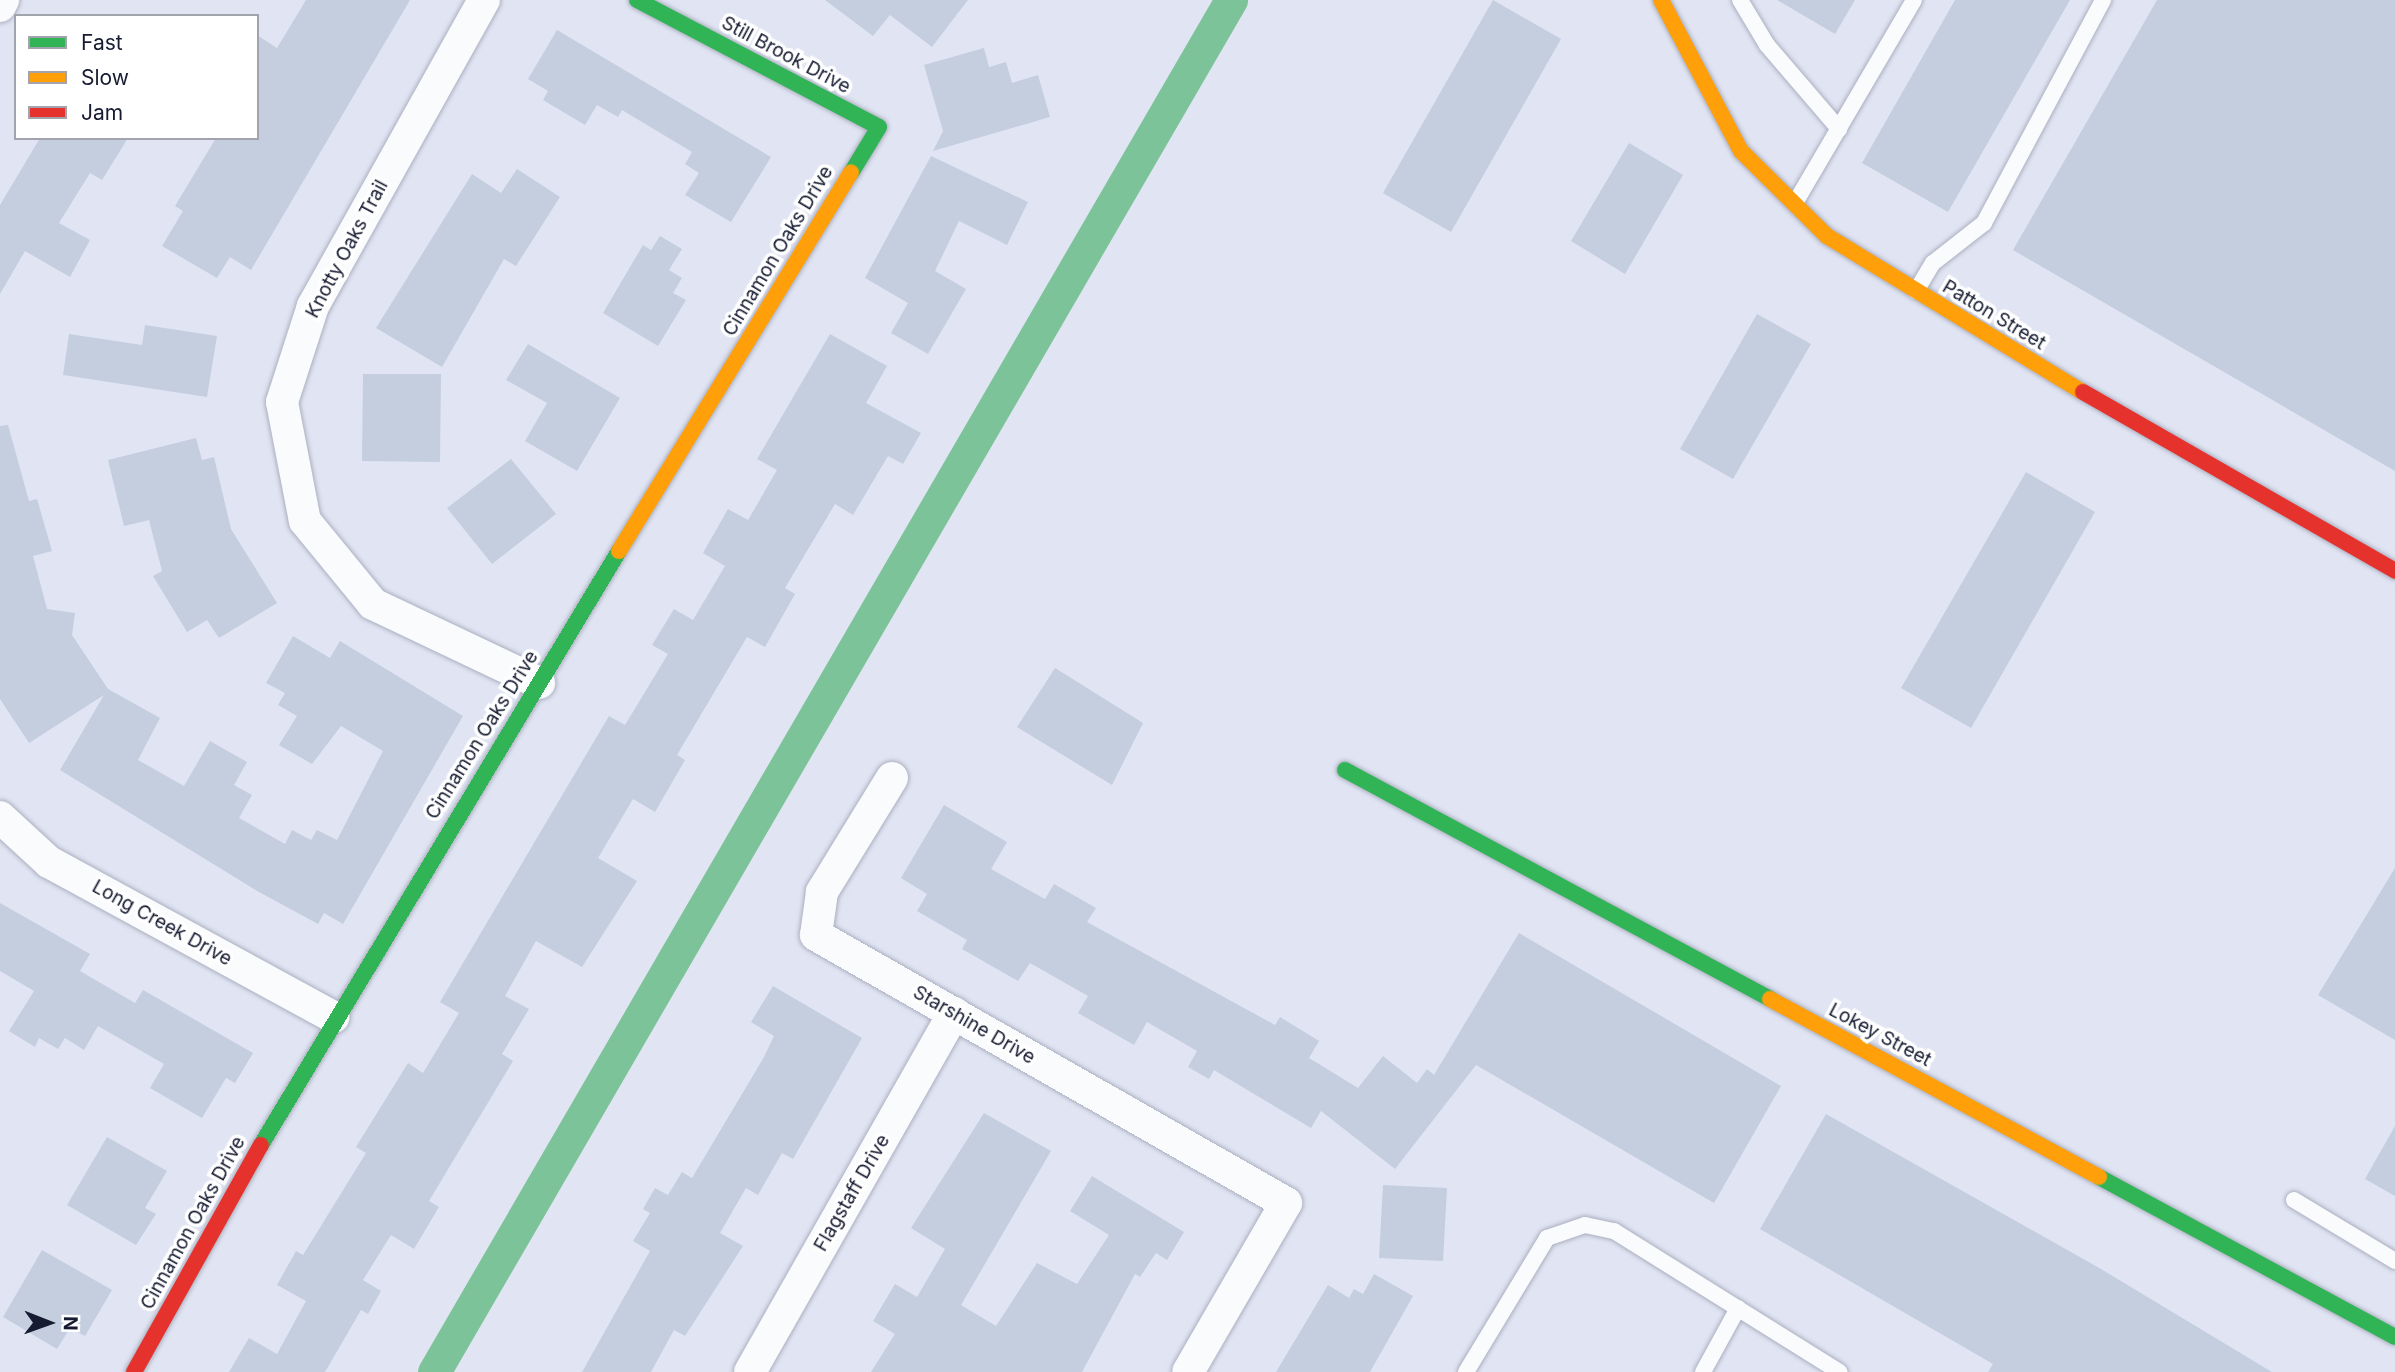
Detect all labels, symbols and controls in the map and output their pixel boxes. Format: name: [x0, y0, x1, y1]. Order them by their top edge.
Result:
street label: Still Brook Drive: [718, 11, 854, 99]
legend: [14, 14, 259, 140]
text: Fast: [81, 30, 123, 55]
text: Slow: [81, 65, 129, 90]
text: Jam: [81, 100, 123, 125]
street label: Cinnamon Oaks Drive: [718, 162, 838, 340]
street label: Knotty Oaks Trail: [301, 176, 393, 322]
street label: Patton Street: [1938, 275, 2050, 355]
street label: Cinnamon Oaks Drive: [421, 647, 543, 823]
street label: Long Creek Drive: [88, 875, 236, 971]
street label: Starshine Drive: [909, 981, 1039, 1069]
street label: Lokey Street: [1825, 999, 1935, 1071]
street label: Flagstaff Drive: [809, 1131, 895, 1255]
street label: Cinnamon Oaks Drive: [136, 1132, 250, 1314]
north arrow: [14, 1288, 84, 1358]
text: N: [59, 1316, 82, 1331]

